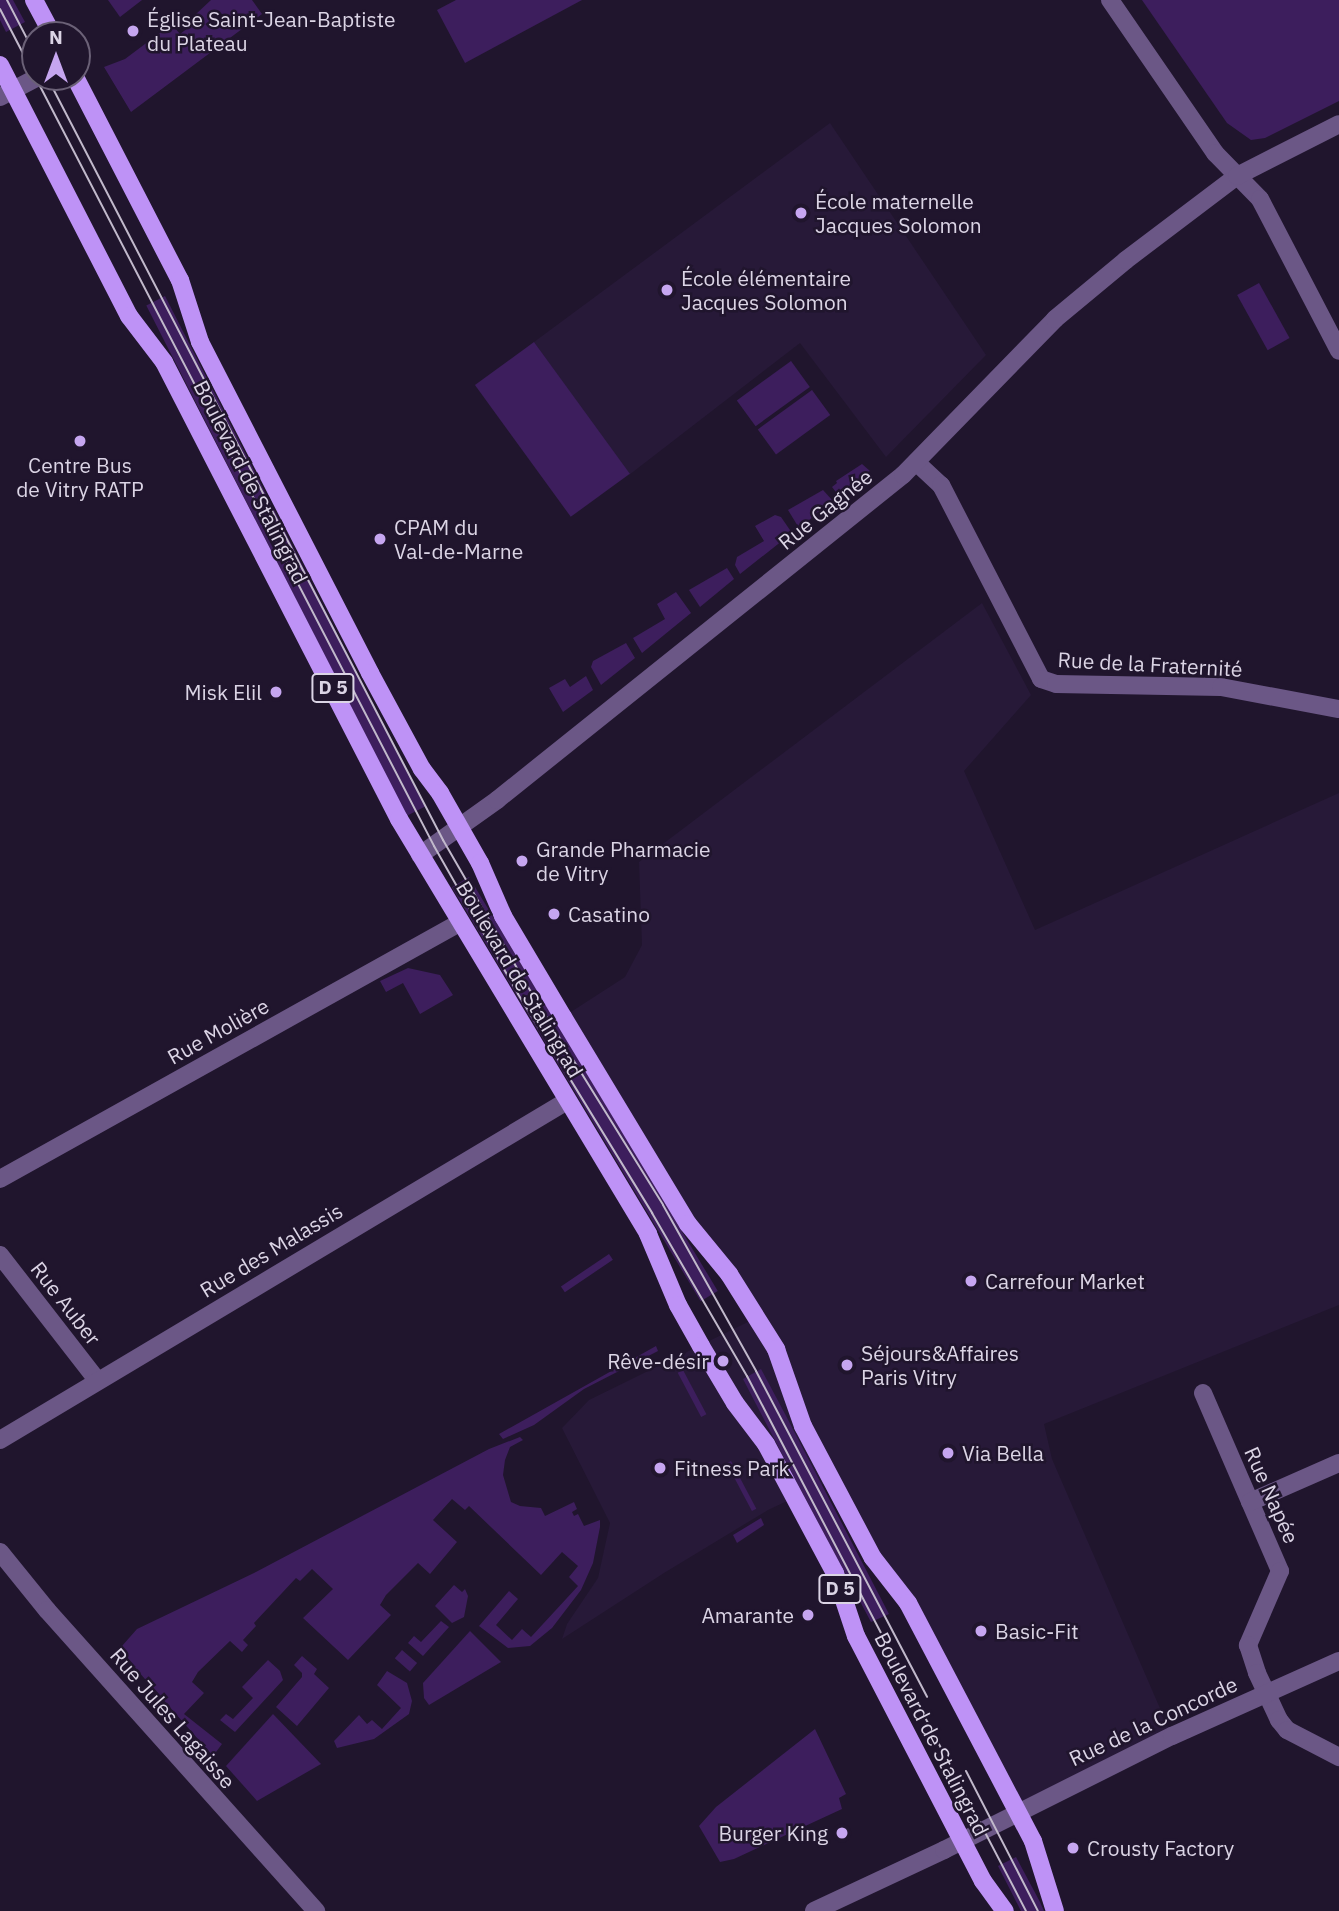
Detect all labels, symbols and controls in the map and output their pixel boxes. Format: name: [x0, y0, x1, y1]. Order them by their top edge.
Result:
place label: Église Saint-Jean-Baptiste du Plateau: [147, 6, 395, 56]
north arrow: [21, 21, 91, 91]
marker: Église Saint-Jean-Baptiste du Plateau: [125, 23, 141, 39]
text: N: [49, 25, 63, 49]
place label: École maternelle Jacques Solomon: [815, 188, 982, 238]
marker: École maternelle Jacques Solomon: [793, 205, 809, 221]
place label: École élémentaire Jacques Solomon: [681, 265, 851, 315]
marker: École élémentaire Jacques Solomon: [659, 282, 675, 298]
street label: Boulevard de Stalingrad: [189, 376, 313, 588]
marker: Centre Bus de Vitry RATP: [72, 433, 88, 449]
place label: Centre Bus de Vitry RATP: [16, 452, 144, 502]
street label: Rue Gagnée: [773, 463, 877, 555]
place label: CPAM du Val-de-Marne: [394, 514, 523, 564]
marker: CPAM du Val-de-Marne: [372, 531, 388, 547]
street label: Rue de la Fraternité: [1057, 647, 1243, 681]
road number: D 5: [310, 673, 356, 704]
place label: Misk Elil: [185, 679, 262, 705]
marker: Misk Elil: [268, 684, 284, 700]
place label: Grande Pharmacie de Vitry: [536, 836, 710, 886]
marker: Grande Pharmacie de Vitry: [514, 853, 530, 869]
street label: Boulevard de Stalingrad: [451, 876, 589, 1082]
place label: Casatino: [568, 901, 650, 927]
marker: Casatino: [546, 906, 562, 922]
street label: Rue Molière: [163, 993, 273, 1069]
street label: Rue des Malassis: [195, 1198, 347, 1302]
street label: Rue Auber: [26, 1256, 106, 1350]
place label: Carrefour Market: [985, 1268, 1145, 1294]
marker: Carrefour Market: [963, 1273, 979, 1289]
place label: Séjours&Affaires Paris Vitry: [861, 1340, 1019, 1390]
place label: Rêve-désir: [607, 1348, 709, 1374]
marker: Rêve-désir: [715, 1353, 731, 1369]
marker: Séjours&Affaires Paris Vitry: [839, 1357, 855, 1373]
place label: Via Bella: [962, 1440, 1044, 1466]
street label: Rue Napée: [1240, 1443, 1304, 1547]
marker: Via Bella: [940, 1445, 956, 1461]
place label: Fitness Park: [674, 1455, 790, 1481]
marker: Fitness Park: [652, 1460, 668, 1476]
road number: D 5: [817, 1574, 863, 1604]
place label: Amarante: [701, 1602, 794, 1628]
marker: Amarante: [800, 1607, 816, 1623]
place label: Basic-Fit: [995, 1618, 1079, 1644]
marker: Basic-Fit: [973, 1623, 989, 1639]
street label: Boulevard de Stalingrad: [870, 1628, 994, 1840]
street label: Rue Jules Lagaisse: [105, 1643, 241, 1793]
street label: Rue de la Concorde: [1065, 1671, 1241, 1771]
place label: Burger King: [718, 1820, 828, 1846]
marker: Burger King: [834, 1825, 850, 1841]
place label: Crousty Factory: [1087, 1835, 1234, 1861]
marker: Crousty Factory: [1065, 1840, 1081, 1856]

